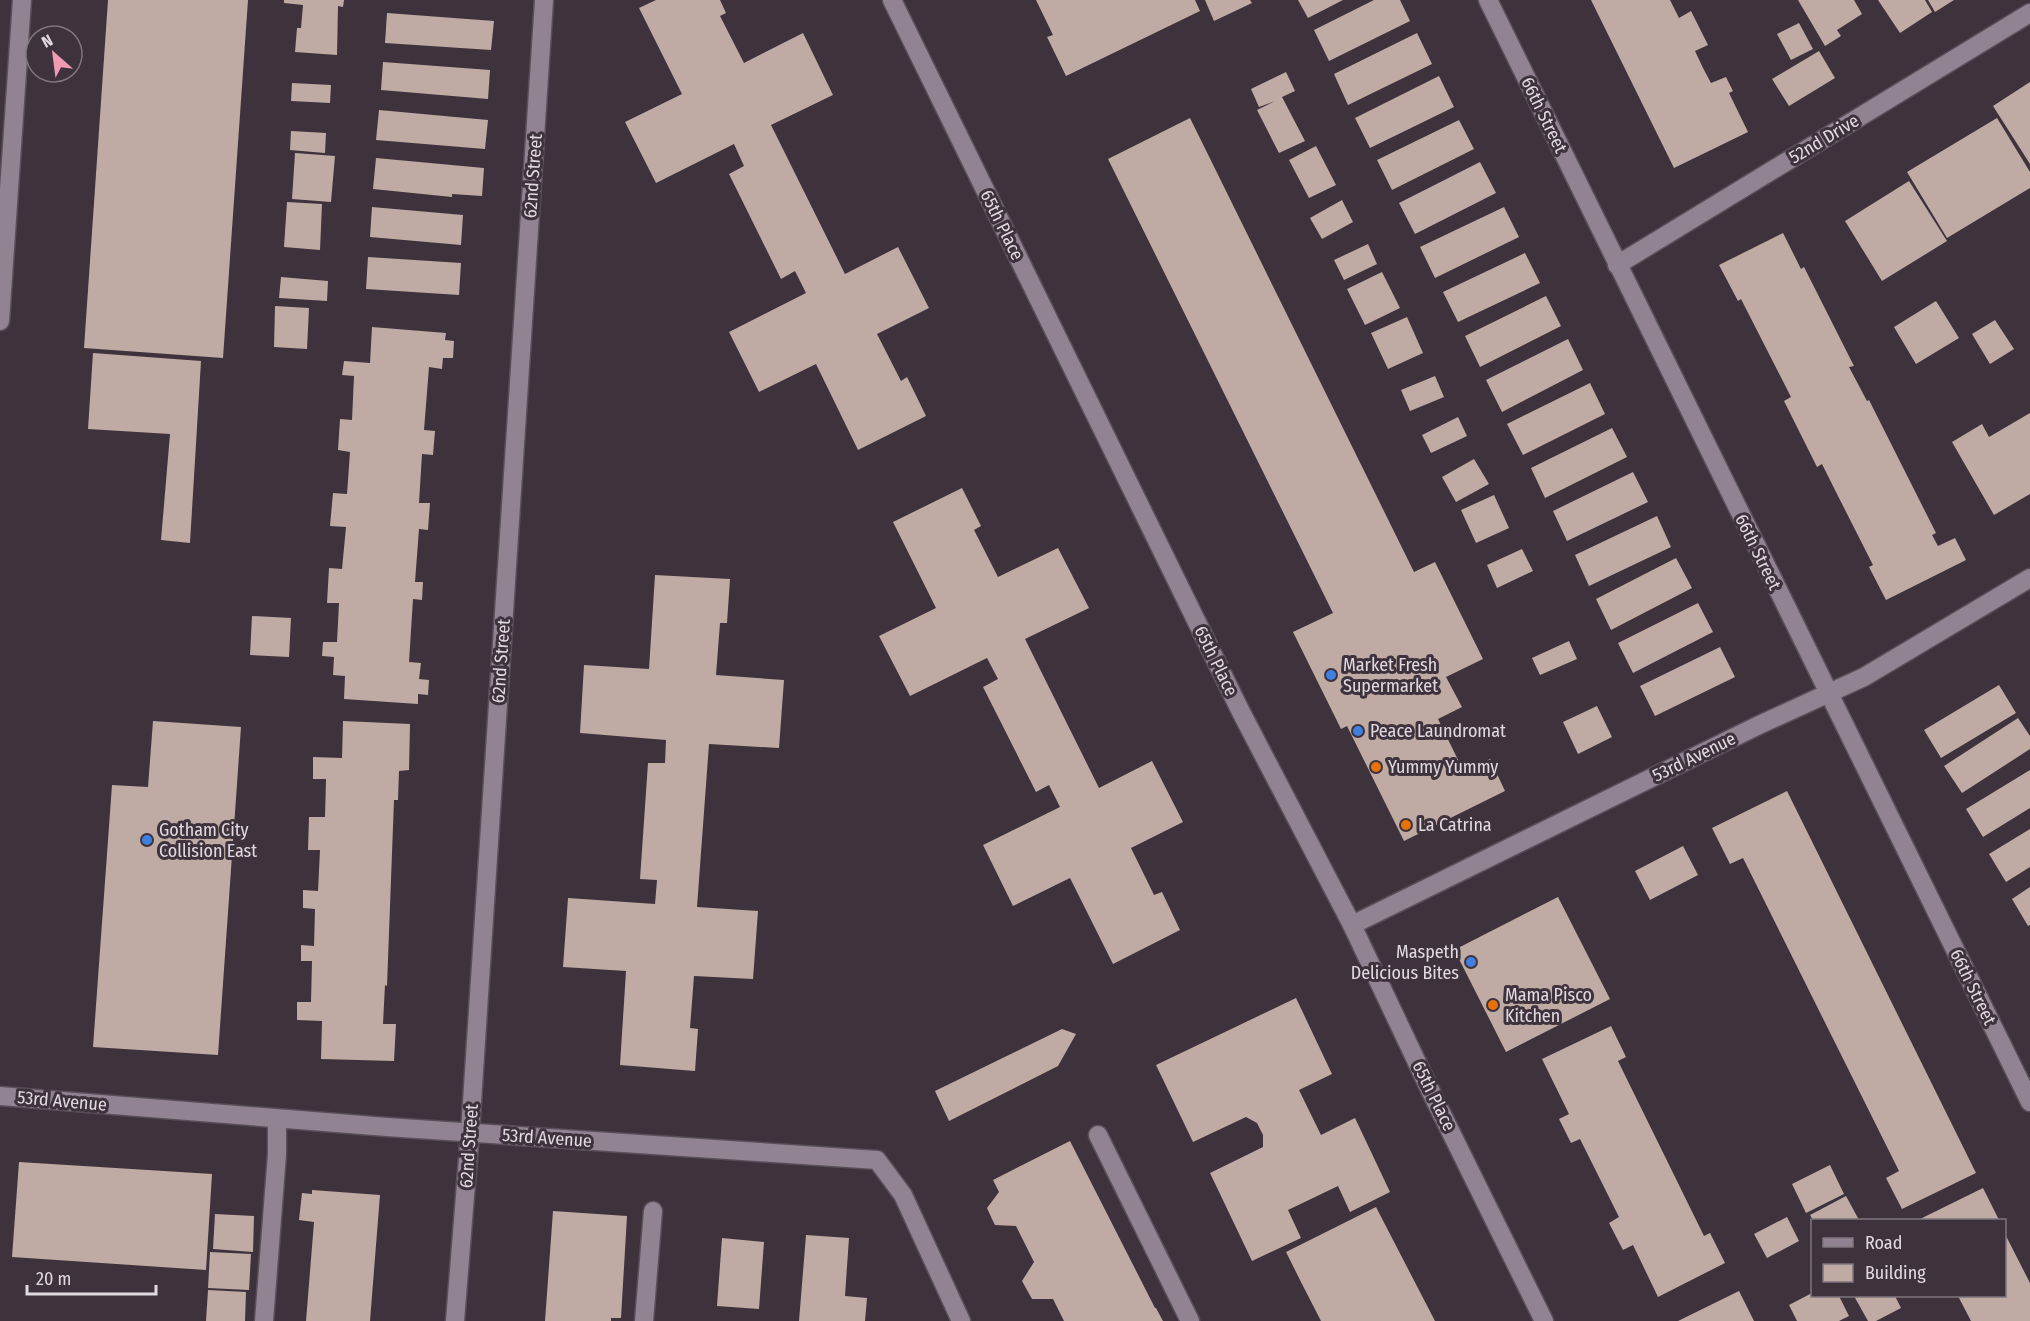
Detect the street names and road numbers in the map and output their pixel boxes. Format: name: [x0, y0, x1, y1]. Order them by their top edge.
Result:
street label: 66th Street: [1516, 73, 1572, 157]
street label: 52nd Drive: [1785, 110, 1863, 168]
street label: 62nd Street: [519, 133, 547, 219]
street label: 65th Place: [976, 186, 1028, 264]
street label: 66th Street: [1730, 510, 1786, 594]
street label: 62nd Street: [487, 618, 515, 704]
street label: 65th Place: [1190, 622, 1242, 700]
street label: 53rd Avenue: [1649, 727, 1739, 787]
street label: 66th Street: [1945, 945, 2001, 1029]
street label: 65th Place: [1408, 1057, 1460, 1135]
street label: 53rd Avenue: [16, 1086, 108, 1116]
street label: 62nd Street: [455, 1103, 483, 1189]
street label: 53rd Avenue: [501, 1124, 593, 1152]

